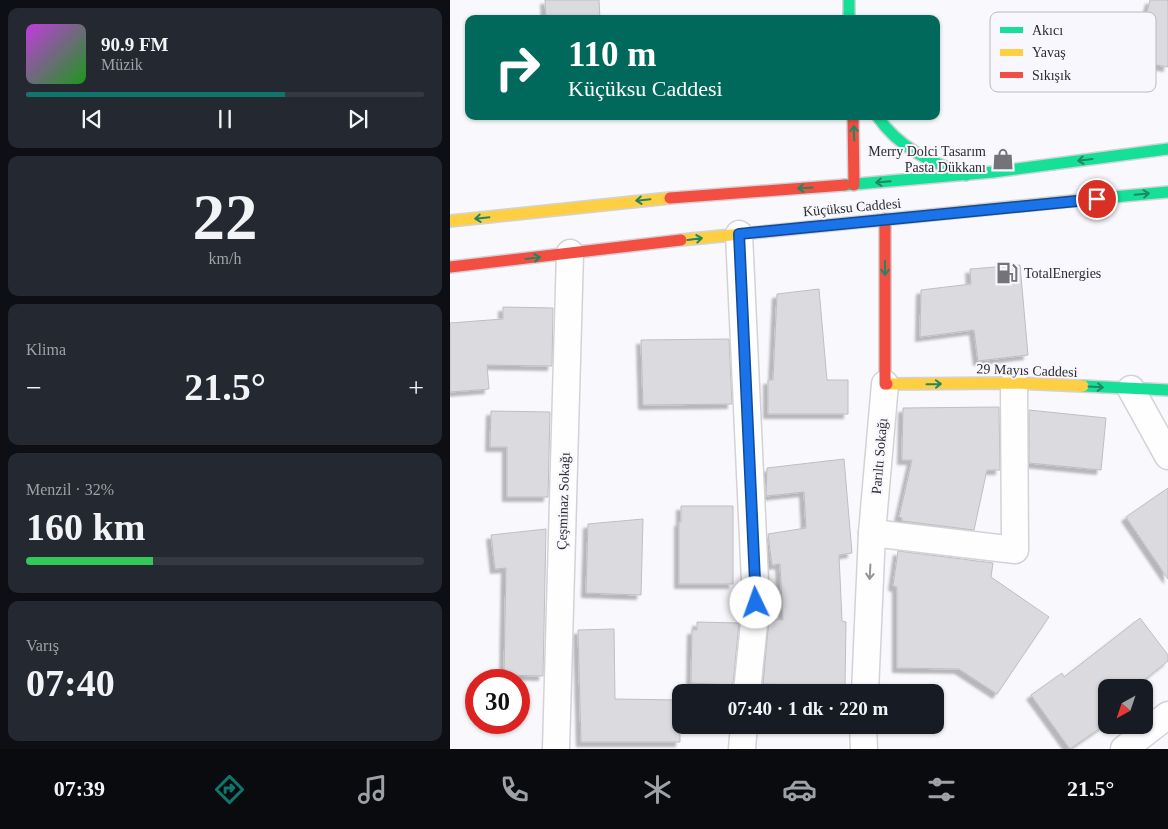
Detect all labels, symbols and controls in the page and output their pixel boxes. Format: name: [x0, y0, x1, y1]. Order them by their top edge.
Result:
legend: [990, 12, 1156, 92]
text: Akıcı: [1032, 23, 1063, 38]
text: 90.9 FM: [101, 34, 169, 55]
icon: right: [485, 35, 550, 100]
text: 110 m: [568, 35, 656, 74]
text: Yavaş: [1032, 45, 1066, 60]
text: Müzik: [101, 56, 143, 73]
text: Sıkışık: [1032, 68, 1071, 83]
text: Küçüksu Caddesi: [568, 76, 723, 101]
icon: previous: [78, 105, 106, 133]
icon: pause: [211, 105, 239, 133]
icon: next: [344, 105, 372, 133]
one-way arrow: [849, 125, 859, 142]
place label: Merry Dolci Tasarım Pasta Dükkanı: [868, 144, 986, 175]
shop icon: Merry Dolci Tasarım Pasta Dükkanı: [990, 146, 1016, 172]
one-way arrow: [1077, 155, 1093, 165]
one-way arrow: [875, 178, 891, 187]
pin: [1076, 178, 1118, 220]
text: 22: [193, 181, 258, 253]
one-way arrow: [798, 184, 814, 193]
icon: arrive: [1083, 185, 1111, 213]
one-way arrow: [1134, 190, 1150, 199]
one-way arrow: [636, 195, 652, 205]
street label: Küçüksu Caddesi: [802, 196, 902, 219]
one-way arrow: [474, 213, 490, 223]
one-way arrow: [686, 234, 702, 244]
text: km/h: [209, 250, 241, 267]
one-way arrow: [525, 253, 541, 263]
one-way arrow: [880, 260, 890, 276]
fuel station icon: TotalEnergies: [994, 260, 1020, 286]
place label: TotalEnergies: [1024, 266, 1101, 281]
text: Klima: [26, 341, 66, 358]
street label: 29 Mayıs Caddesi: [976, 361, 1078, 380]
text: 21.5°: [184, 366, 266, 408]
text: −: [26, 372, 42, 403]
text: +: [408, 372, 424, 403]
one-way arrow: [926, 379, 942, 388]
one-way arrow: [1088, 383, 1104, 392]
street label: Parıltı Sokağı: [869, 417, 890, 495]
street label: Çeşminaz Sokağı: [554, 452, 573, 550]
text: Menzil · 32%: [26, 481, 114, 498]
text: 160 km: [26, 506, 145, 548]
one-way arrow: [866, 564, 875, 580]
position arrow: [729, 576, 781, 628]
text: Varış: [26, 637, 59, 654]
text: 07:40: [26, 662, 115, 704]
speed limit sign: 30: [465, 669, 530, 734]
north arrow: [1098, 679, 1152, 734]
map controls: [1098, 679, 1153, 734]
text: 07:40 · 1 dk · 220 m: [728, 698, 888, 719]
icon: directions: [212, 772, 247, 807]
icon: music: [355, 772, 390, 807]
icon: phone: [497, 772, 532, 807]
icon: climate: [640, 772, 675, 807]
icon: car: [782, 772, 817, 807]
icon: filters: [924, 772, 959, 807]
text: 07:39: [54, 776, 105, 801]
text: 21.5°: [1067, 776, 1114, 801]

